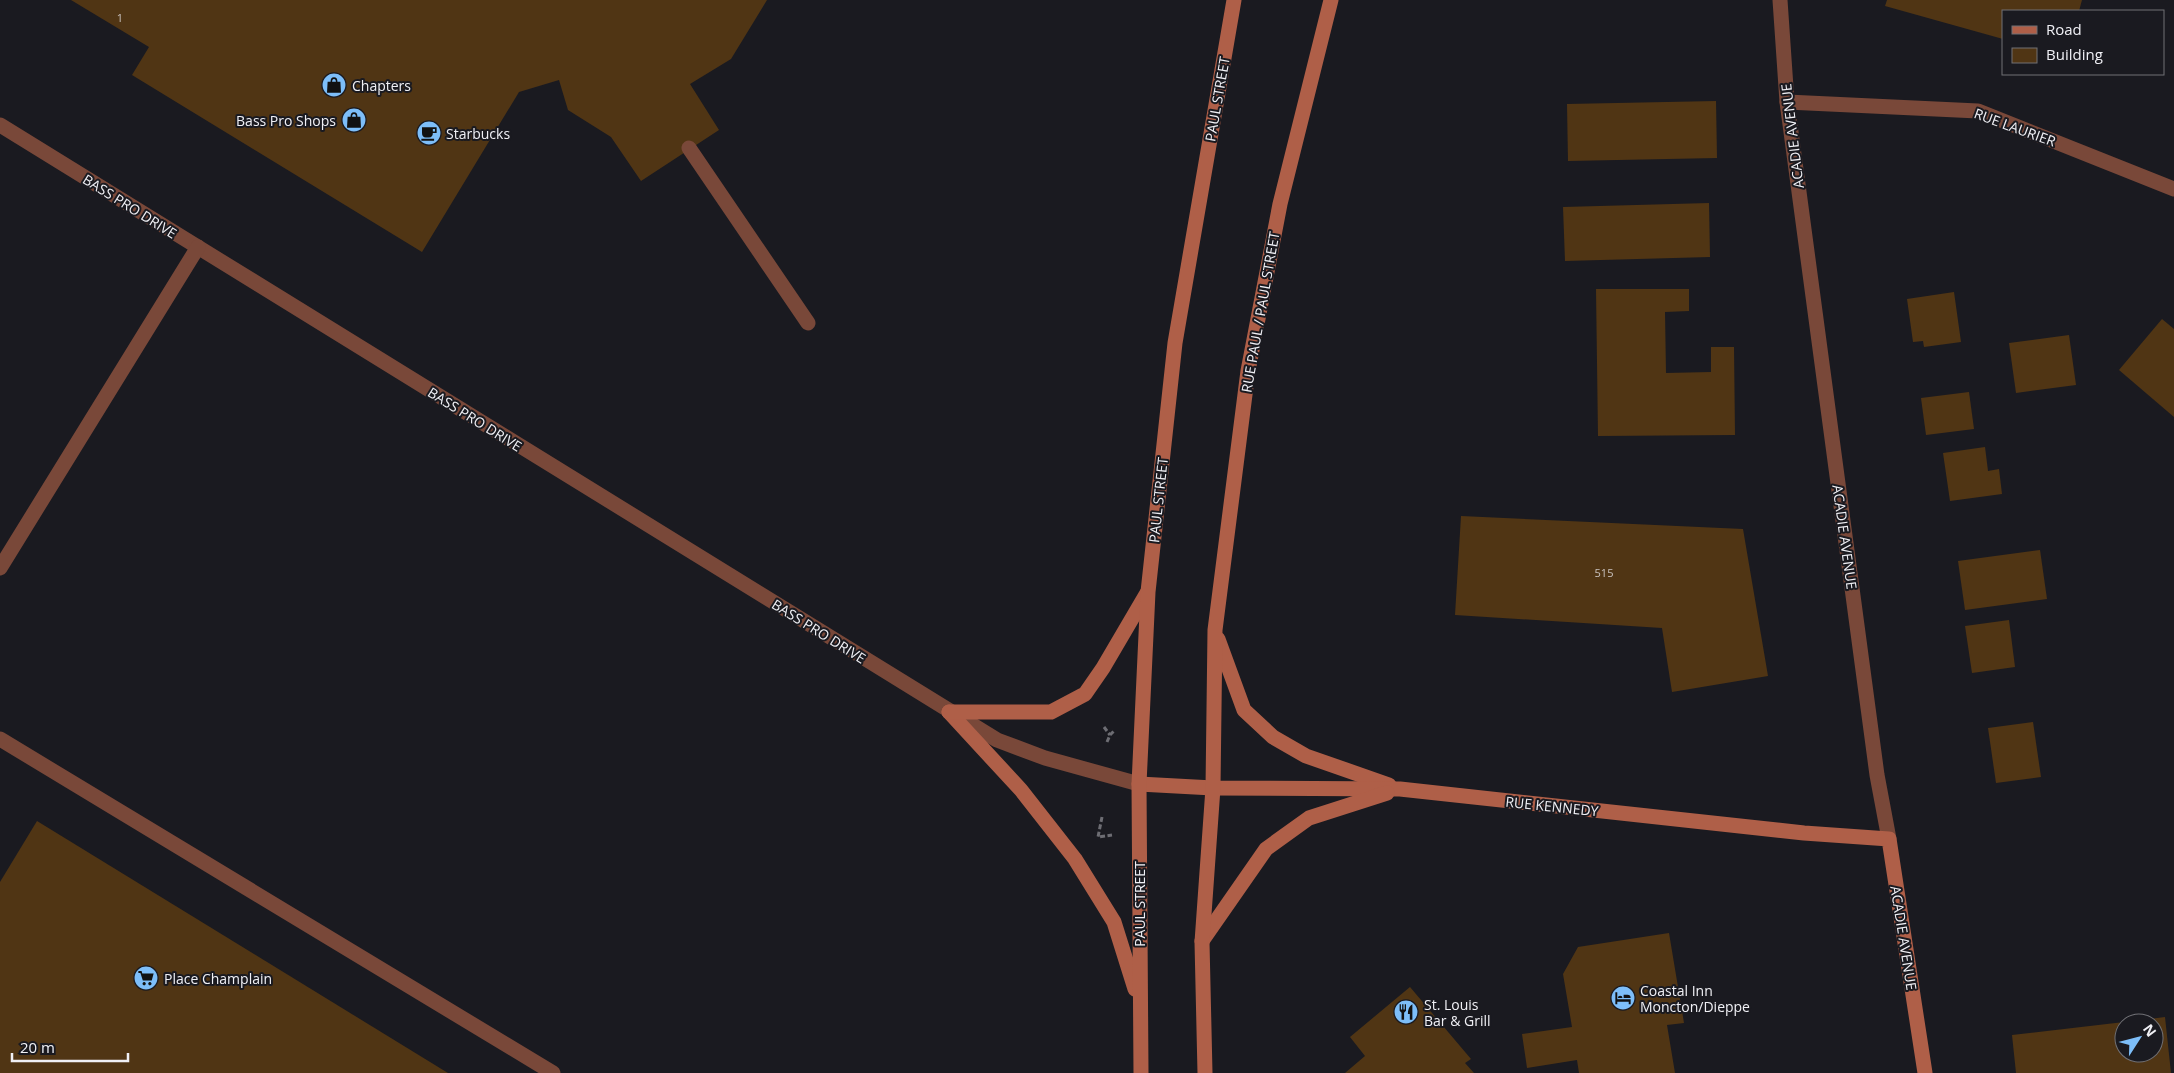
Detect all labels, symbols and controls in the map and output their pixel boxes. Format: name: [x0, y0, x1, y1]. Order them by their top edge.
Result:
house number: 1: [117, 10, 123, 25]
legend: [2002, 10, 2164, 75]
text: Road: [2046, 19, 2082, 39]
text: Building: [2046, 44, 2103, 64]
street label: PAUL STREET: [1200, 55, 1234, 143]
shop icon: Chapters: [321, 72, 347, 98]
place label: Chapters: [352, 76, 411, 95]
street label: ACADIE AVENUE: [1776, 82, 1808, 190]
street label: RUE LAURIER: [1972, 103, 2059, 151]
shop icon: Bass Pro Shops: [341, 107, 367, 133]
place label: Bass Pro Shops: [236, 111, 336, 130]
cafe icon: Starbucks: [416, 120, 442, 146]
place label: Starbucks: [446, 124, 510, 143]
street label: BASS PRO DRIVE: [79, 170, 181, 242]
street label: RUE PAUL / PAUL STREET: [1236, 230, 1284, 394]
street label: BASS PRO DRIVE: [424, 383, 526, 455]
street label: PAUL STREET: [1144, 456, 1172, 544]
street label: ACADIE AVENUE: [1828, 483, 1862, 591]
house number: 515: [1595, 565, 1613, 580]
street label: BASS PRO DRIVE: [768, 595, 870, 667]
street label: RUE KENNEDY: [1505, 792, 1600, 820]
street label: PAUL STREET: [1130, 861, 1149, 947]
street label: ACADIE AVENUE: [1886, 884, 1922, 992]
supermarket icon: Place Champlain: [133, 965, 159, 991]
place label: Place Champlain: [164, 969, 272, 988]
place label: Coastal Inn Moncton/Dieppe: [1640, 981, 1750, 1016]
hotel icon: Coastal Inn Moncton/Dieppe: [1610, 985, 1636, 1011]
place label: St. Louis Bar & Grill: [1424, 995, 1491, 1030]
restaurant icon: St. Louis Bar & Grill: [1393, 999, 1419, 1025]
north arrow: [2114, 1013, 2164, 1063]
text: N: [2139, 1020, 2161, 1040]
scale bar: [12, 1030, 129, 1062]
text: 20 m: [20, 1037, 55, 1057]

